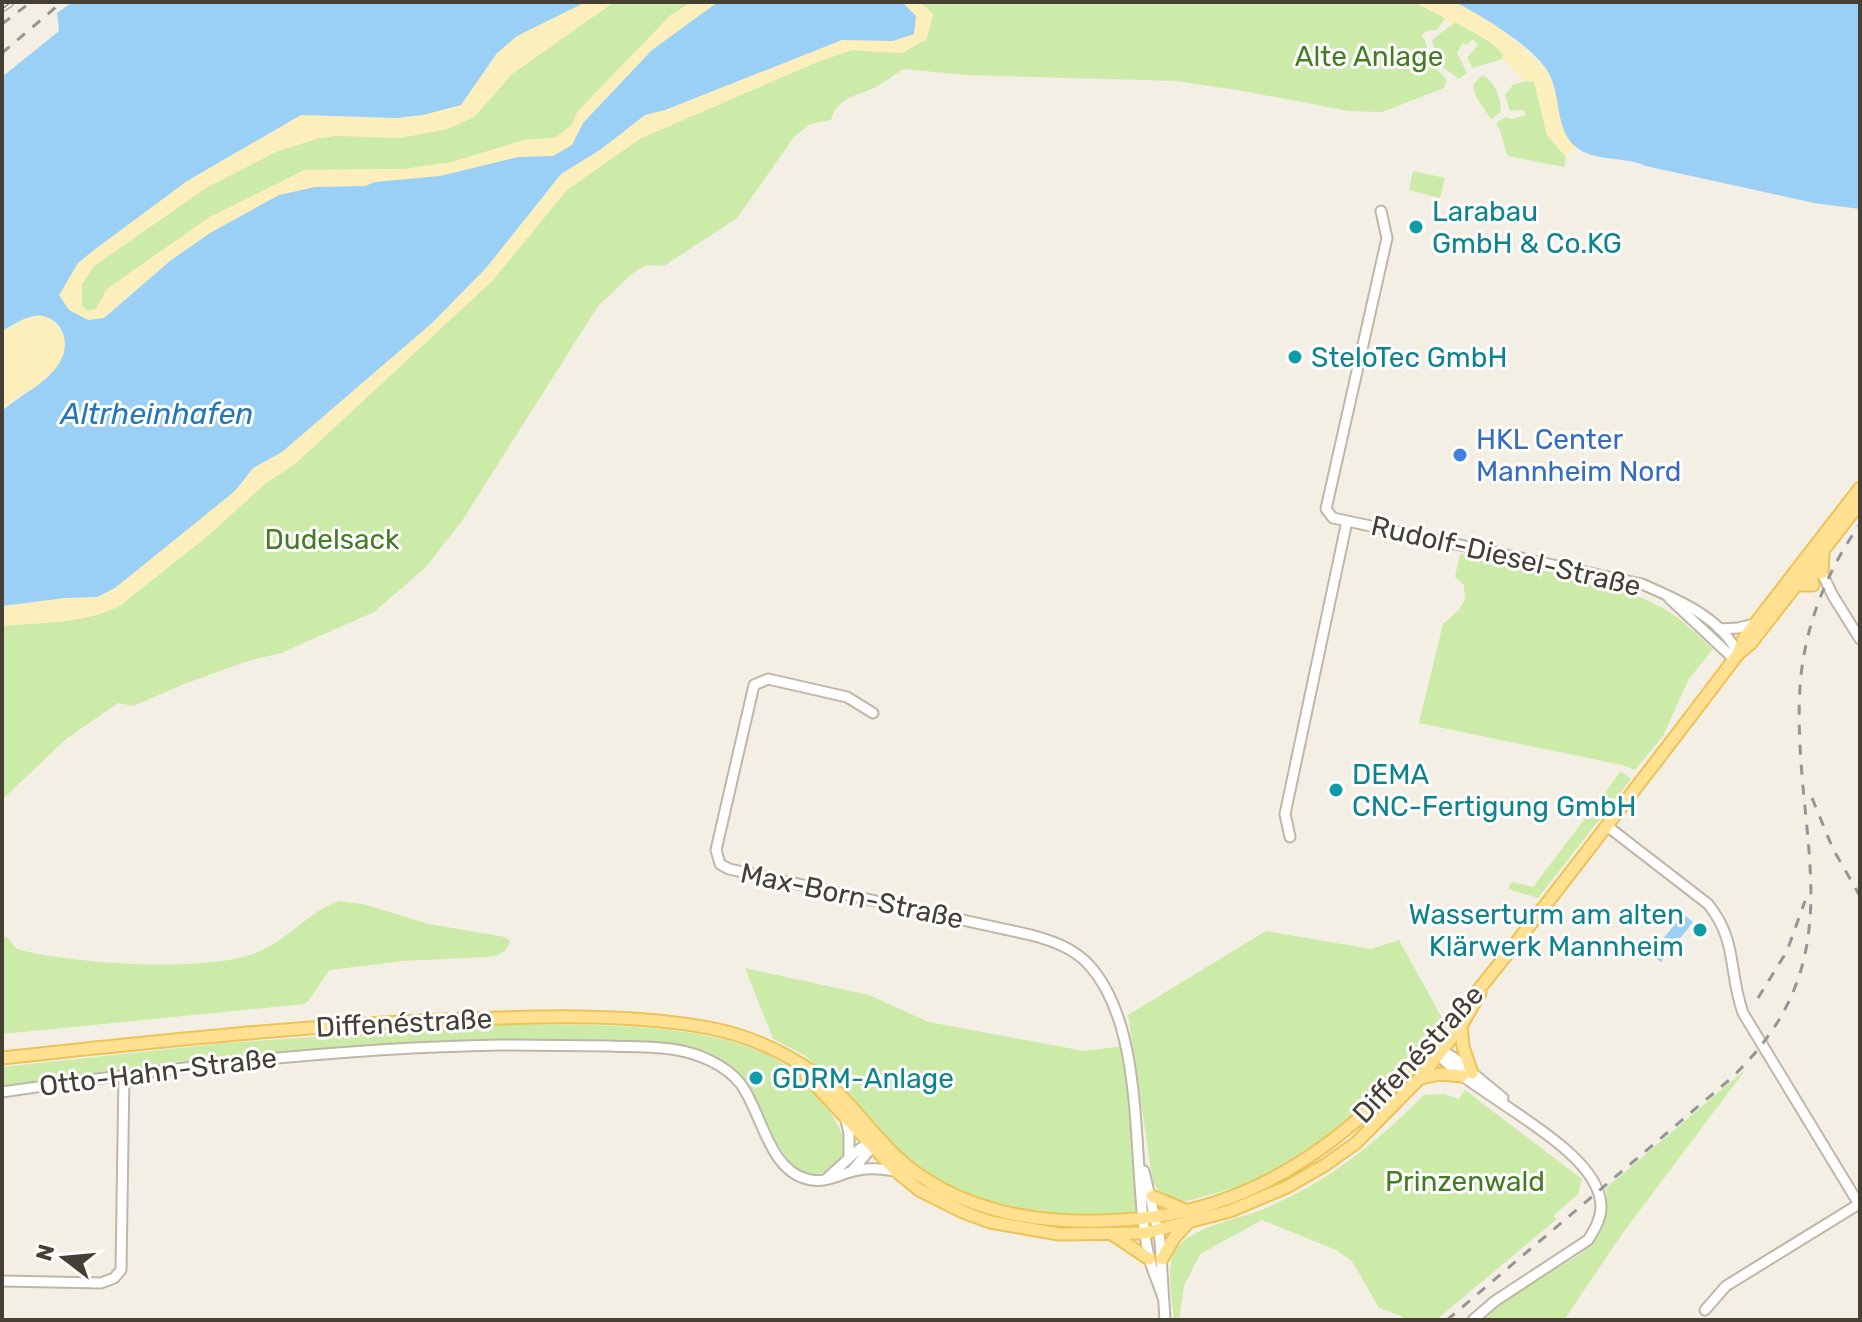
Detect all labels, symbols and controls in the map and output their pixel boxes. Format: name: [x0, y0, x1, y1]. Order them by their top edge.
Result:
park label: Alte Anlage: [1295, 40, 1443, 73]
place label: Larabau GmbH & Co.KG: [1432, 195, 1622, 260]
marker: Larabau GmbH & Co.KG: [1407, 218, 1425, 236]
place label: SteloTec GmbH: [1311, 341, 1507, 374]
marker: SteloTec GmbH: [1286, 348, 1304, 366]
water label: Altrheinhafen: [58, 396, 254, 432]
place label: HKL Center Mannheim Nord: [1476, 423, 1681, 488]
marker: HKL Center Mannheim Nord: [1451, 446, 1469, 464]
street label: Rudolf-Diesel-Straße: [1368, 509, 1644, 603]
park label: Dudelsack: [265, 523, 400, 556]
place label: DEMA CNC-Fertigung GmbH: [1352, 758, 1637, 823]
marker: DEMA CNC-Fertigung GmbH: [1327, 781, 1345, 799]
street label: Max-Born-Straße: [737, 856, 967, 936]
place label: Wasserturm am alten Klärwerk Mannheim: [1409, 898, 1684, 963]
marker: Wasserturm am alten Klärwerk Mannheim: [1691, 921, 1709, 939]
street label: Diffenéstraße: [1346, 978, 1490, 1130]
street label: Diffenéstraße: [315, 1002, 493, 1044]
street label: Otto-Hahn-Straße: [37, 1041, 279, 1103]
place label: GDRM-Anlage: [772, 1062, 954, 1095]
marker: GDRM-Anlage: [747, 1069, 765, 1087]
park label: Prinzenwald: [1385, 1165, 1545, 1198]
north arrow: [24, 1218, 104, 1298]
text: N: [30, 1241, 60, 1264]

